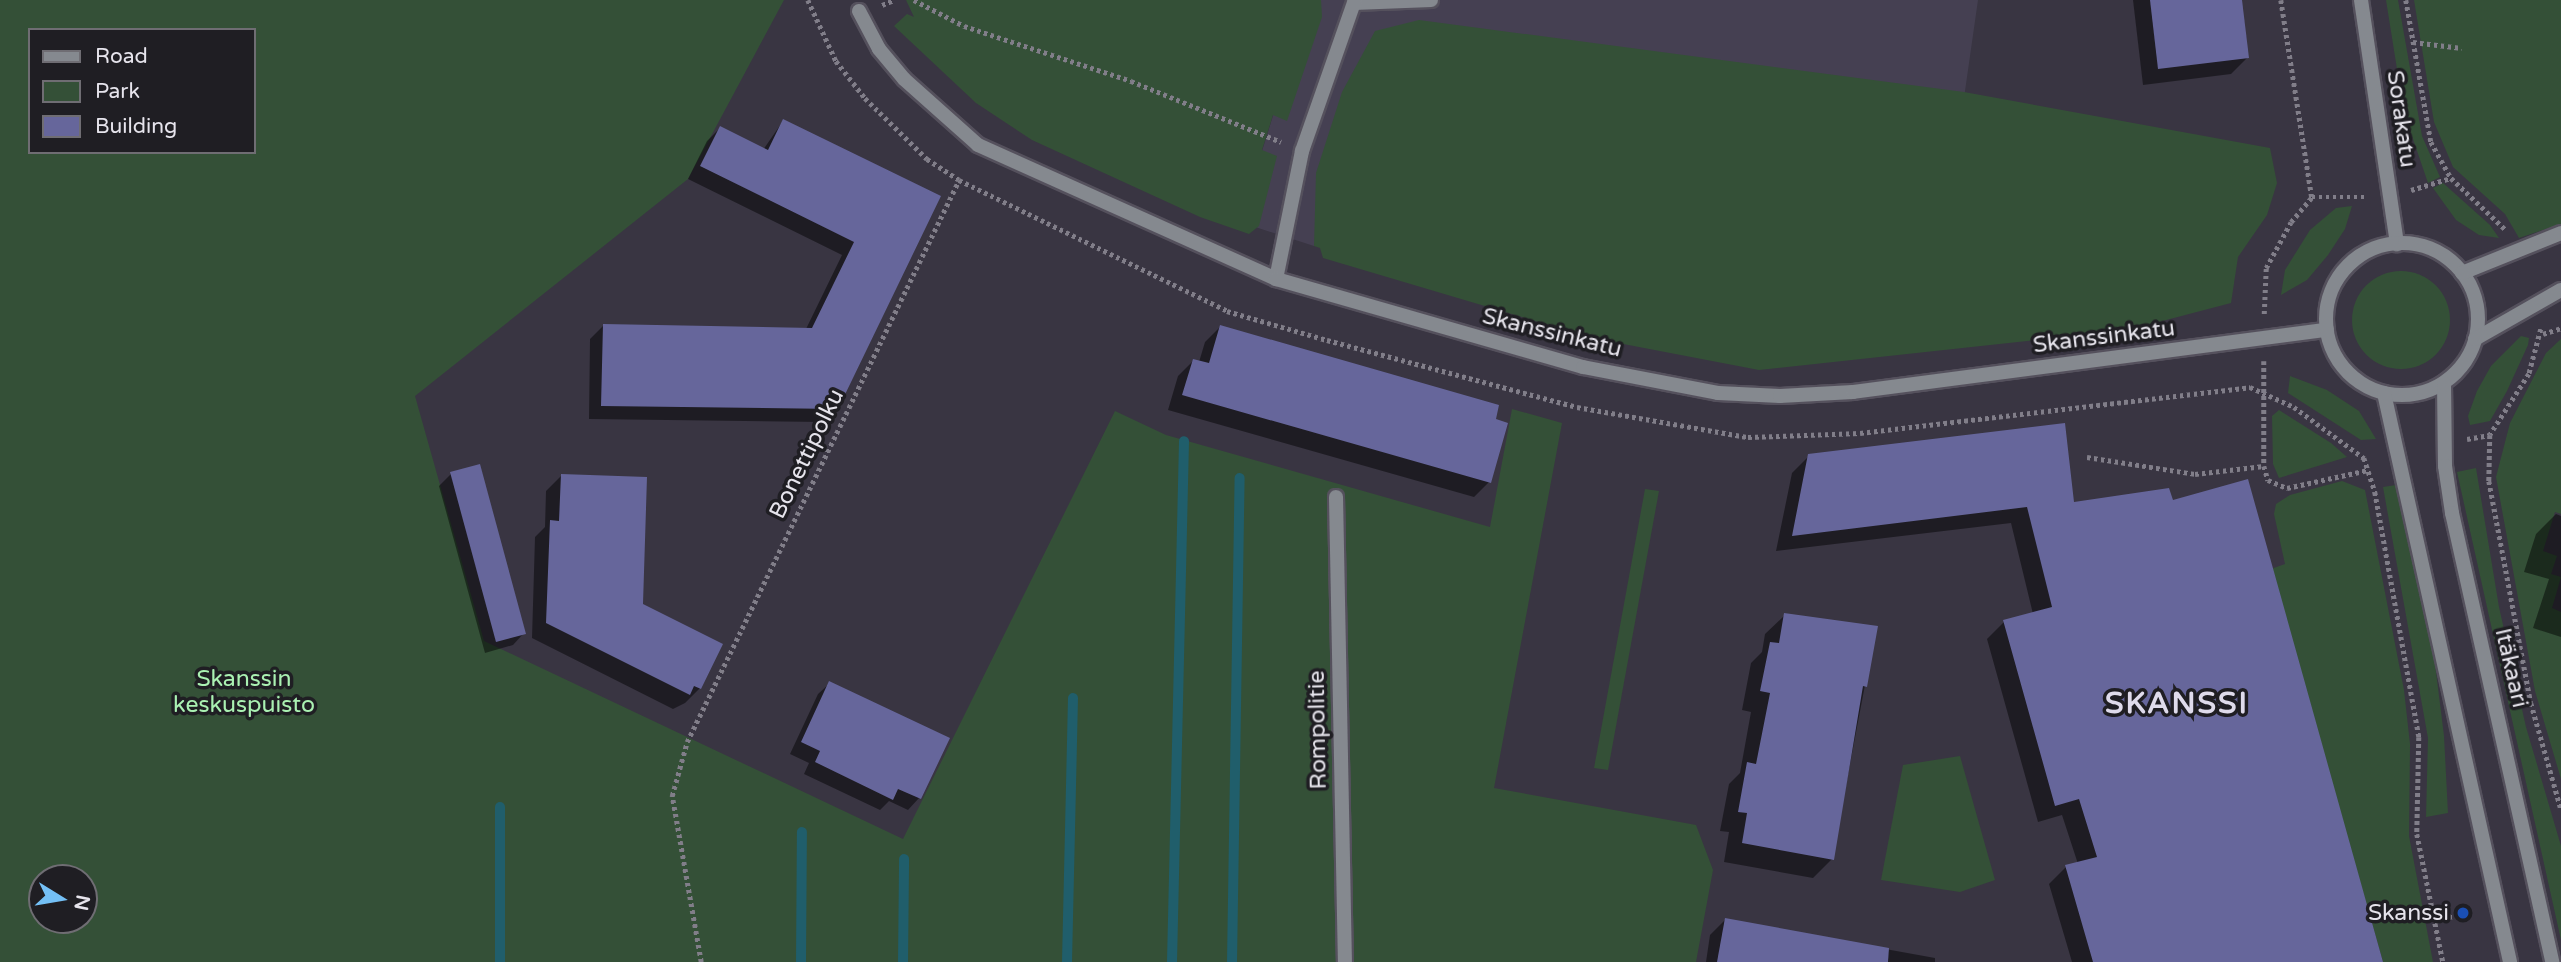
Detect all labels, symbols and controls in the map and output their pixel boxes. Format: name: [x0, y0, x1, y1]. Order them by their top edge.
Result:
legend: [28, 28, 256, 154]
text: Road: [95, 44, 148, 69]
street label: Sorakatu: [2381, 69, 2421, 169]
text: Park: [95, 79, 140, 104]
text: Building: [95, 114, 177, 139]
street label: Skanssinkatu: [1479, 302, 1625, 364]
street label: Skanssinkatu: [2031, 315, 2177, 359]
street label: Bonettipolku: [764, 385, 850, 523]
street label: Itäkaari: [2488, 626, 2534, 710]
park label: Skanssin keskuspuisto: [173, 665, 315, 719]
street label: Rompolitie: [1303, 670, 1333, 790]
district label: SKANSSI: [2106, 686, 2248, 722]
north arrow: [28, 864, 98, 934]
text: N: [69, 893, 94, 912]
place label: Skanssi: [2368, 899, 2449, 927]
marker: Skanssi: [2455, 905, 2471, 921]

